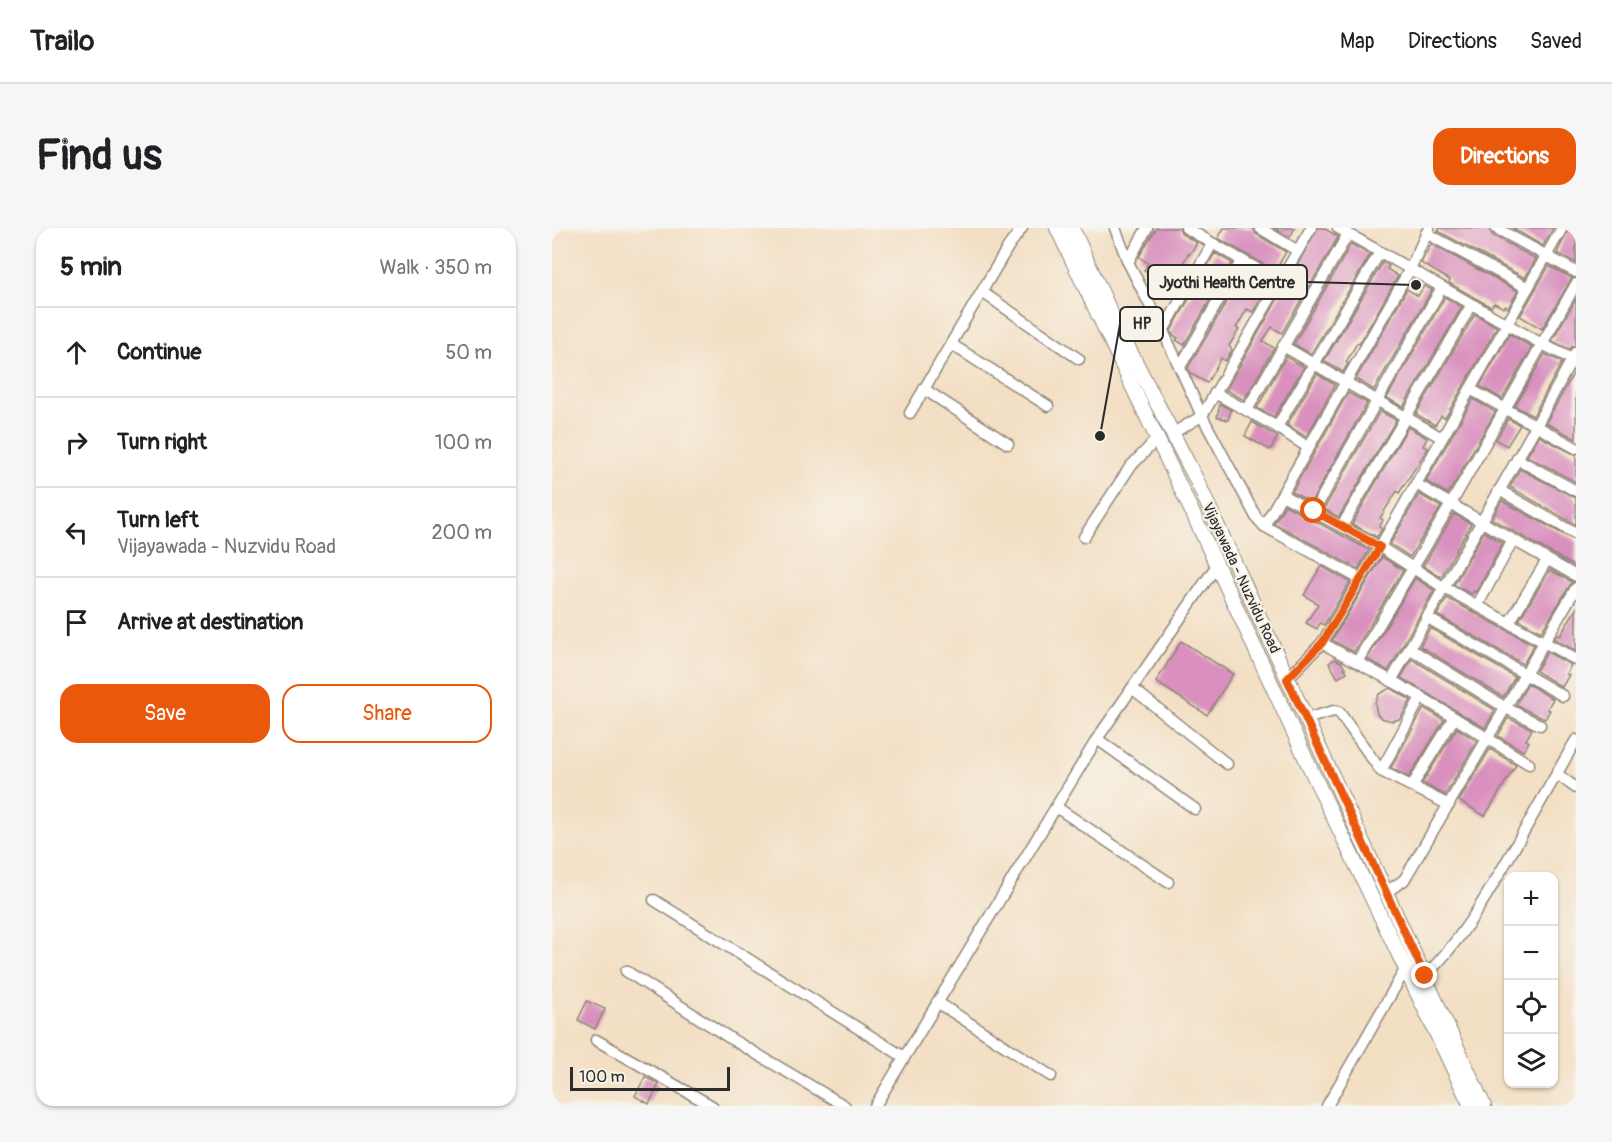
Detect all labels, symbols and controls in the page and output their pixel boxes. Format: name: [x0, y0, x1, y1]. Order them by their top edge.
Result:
text: Trailo: [30, 24, 94, 59]
text: Map: [1340, 28, 1375, 55]
text: Directions: [1408, 28, 1497, 55]
text: Saved: [1530, 28, 1582, 55]
button: Directions: [1433, 128, 1576, 185]
text: Find us: [36, 130, 162, 182]
text: 5 min: [60, 251, 122, 283]
text: Walk · 350 m: [380, 255, 492, 280]
callout: Jyothi Health Centre: [1148, 265, 1307, 299]
text: Jyothi Health Centre: [1159, 273, 1296, 293]
callout: HP: [1120, 307, 1163, 341]
text: HP: [1133, 314, 1152, 334]
icon: ahead: [60, 336, 93, 369]
text: Continue: [117, 338, 201, 366]
text: 50 m: [445, 340, 492, 365]
icon: right: [60, 426, 93, 459]
text: Turn right: [117, 428, 207, 456]
text: 100 m: [435, 430, 492, 455]
route start: [1300, 497, 1326, 523]
street label: Vijayawada - Nuzvidu Road: [1198, 500, 1284, 656]
text: Turn left: [117, 506, 199, 534]
icon: left: [60, 516, 93, 549]
text: 200 m: [431, 520, 492, 545]
text: Vijayawada - Nuzvidu Road: [117, 534, 336, 559]
icon: arrive: [60, 606, 93, 639]
text: Arrive at destination: [117, 608, 303, 636]
button: Save: [60, 684, 270, 743]
button: Share: [282, 684, 492, 743]
map controls: [1504, 872, 1558, 1088]
button: +: [1504, 872, 1558, 926]
button: −: [1504, 926, 1558, 980]
route end: [1411, 962, 1437, 988]
button: locate: [1504, 980, 1558, 1034]
button: layers: [1504, 1034, 1558, 1088]
scale bar: [570, 1064, 730, 1092]
text: 100 m: [579, 1067, 625, 1087]

